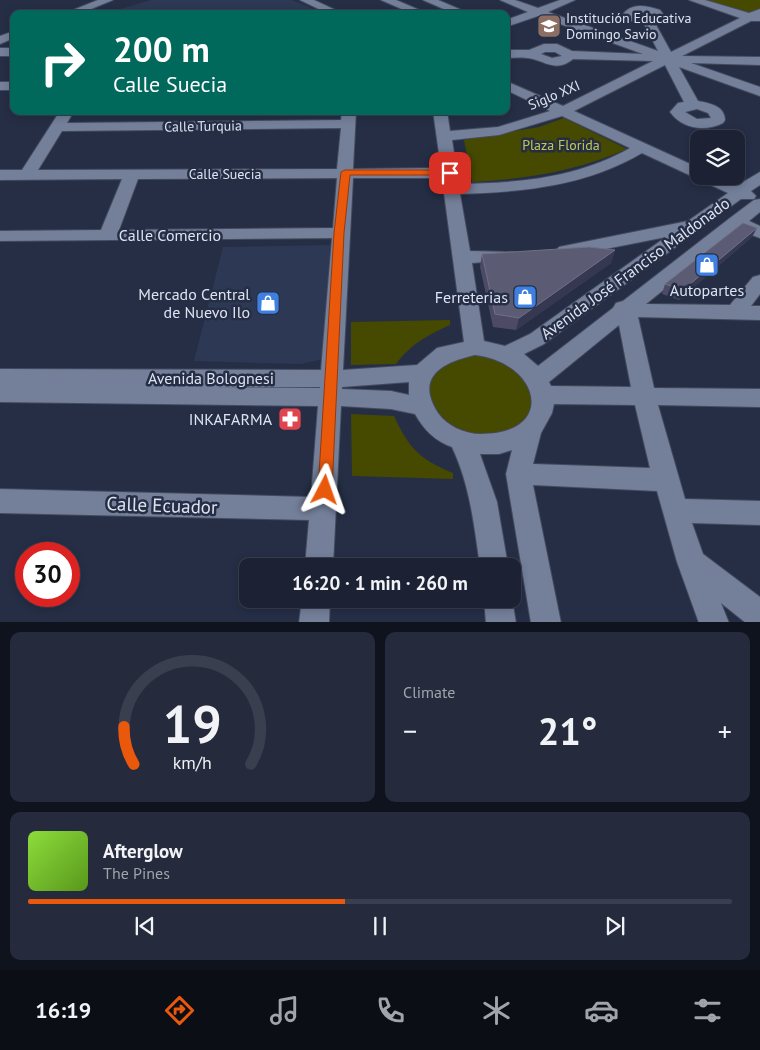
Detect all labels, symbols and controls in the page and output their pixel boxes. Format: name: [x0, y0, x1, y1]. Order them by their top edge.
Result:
place label: Institución Educativa Domingo Savio: [566, 9, 691, 43]
school or university icon: Institución Educativa Domingo Savio: [536, 13, 562, 39]
text: 200 m: [113, 26, 210, 72]
icon: right: [30, 30, 95, 95]
text: Calle Suecia: [113, 70, 227, 98]
street label: Siglo XXI: [525, 76, 583, 114]
street label: Calle Turquia: [164, 116, 242, 136]
map controls: [690, 130, 745, 185]
button: layers: [690, 130, 745, 185]
park label: Plaza Florida: [522, 136, 600, 154]
pin: [429, 152, 471, 194]
icon: arrive: [436, 159, 464, 187]
street label: Calle Suecia: [189, 165, 261, 183]
street label: Avenida José Franciso Maldonado: [537, 193, 733, 343]
street label: Calle Comercio: [119, 225, 221, 245]
shop icon: Autopartes: [694, 252, 720, 278]
place label: Autopartes: [670, 280, 744, 300]
place label: Mercado Central de Nuevo Ilo: [138, 284, 250, 322]
shop icon: Ferreterias: [512, 284, 538, 310]
place label: Ferreterias: [435, 287, 508, 307]
shop icon: Mercado Central de Nuevo Ilo: [255, 290, 281, 316]
street label: Avenida Bolognesi: [148, 368, 274, 388]
pharmacy icon: INKAFARMA: [277, 406, 303, 432]
place label: INKAFARMA: [189, 409, 273, 429]
position arrow: [298, 463, 350, 515]
street label: Calle Ecuador: [106, 491, 218, 519]
speed limit sign: 30: [15, 542, 80, 607]
text: 16:20 · 1 min · 260 m: [292, 571, 468, 595]
text: Climate: [403, 682, 455, 702]
text: 19: [163, 690, 222, 757]
text: 21°: [538, 706, 597, 755]
text: −: [403, 712, 417, 749]
text: +: [718, 712, 732, 749]
text: km/h: [173, 751, 212, 774]
text: Afterglow: [103, 839, 183, 863]
text: The Pines: [103, 863, 170, 883]
icon: previous: [131, 912, 159, 940]
icon: pause: [366, 912, 394, 940]
icon: next: [601, 912, 629, 940]
icon: directions: [162, 993, 197, 1028]
icon: music: [267, 993, 302, 1028]
icon: phone: [373, 993, 408, 1028]
icon: climate: [479, 993, 514, 1028]
icon: car: [584, 993, 619, 1028]
icon: filters: [690, 993, 725, 1028]
text: 16:19: [35, 996, 91, 1024]

